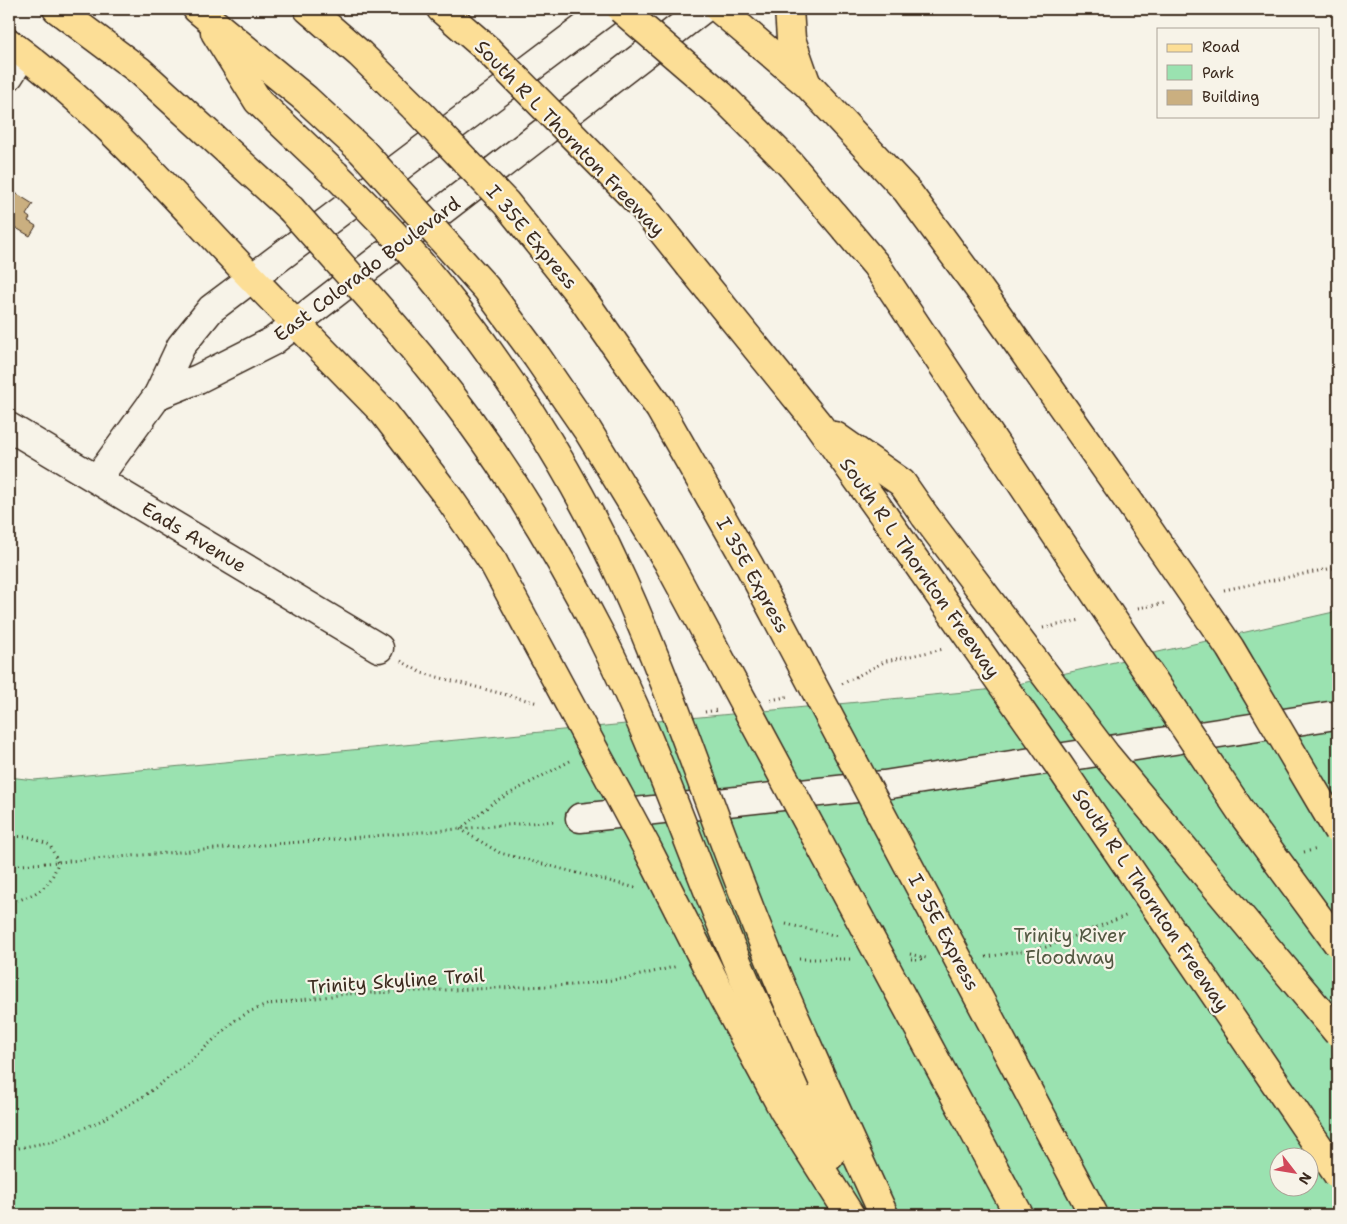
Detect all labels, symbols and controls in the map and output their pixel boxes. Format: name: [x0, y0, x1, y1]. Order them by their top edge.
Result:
legend: [1157, 28, 1320, 118]
street label: South R L Thornton Freeway: [469, 34, 671, 242]
text: Road: [1202, 37, 1240, 57]
text: Park: [1202, 63, 1234, 83]
text: Building: [1202, 87, 1259, 107]
street label: I 35E Express: [481, 180, 583, 294]
street label: East Colorado Boulevard: [269, 191, 465, 347]
street label: South R L Thornton Freeway: [834, 453, 1006, 683]
street label: Eads Avenue: [137, 496, 251, 578]
street label: I 35E Express: [711, 513, 795, 637]
street label: South R L Thornton Freeway: [1067, 784, 1235, 1016]
street label: I 35E Express: [903, 869, 985, 995]
park label: Trinity River Floodway: [1014, 923, 1126, 970]
street label: Trinity Skyline Trail: [307, 962, 486, 1000]
north arrow: [1270, 1146, 1320, 1196]
text: N: [1295, 1169, 1316, 1188]

